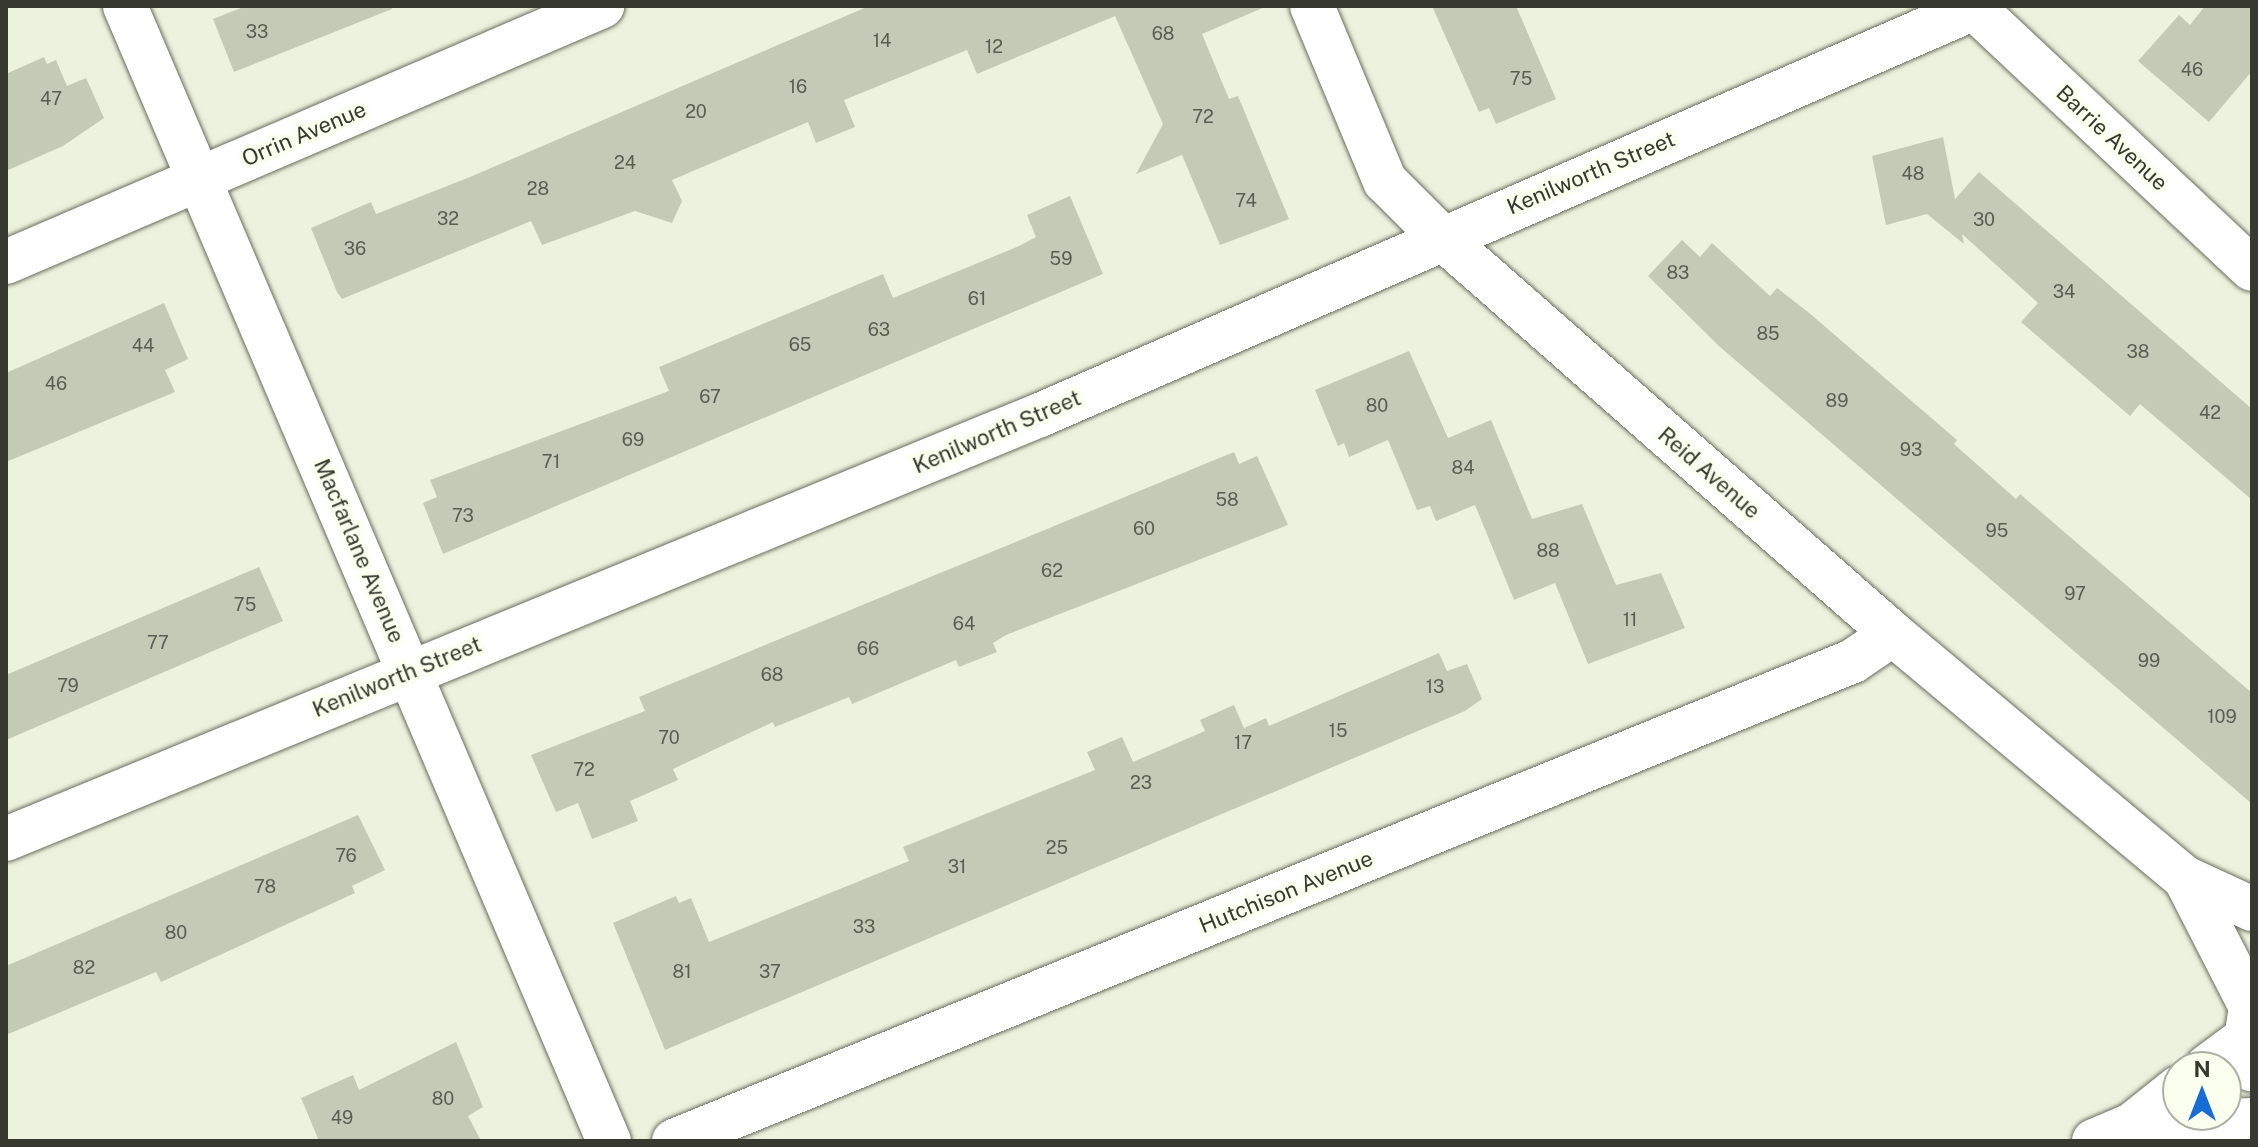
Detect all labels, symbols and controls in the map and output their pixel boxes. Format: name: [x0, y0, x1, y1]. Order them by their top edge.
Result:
house number: 33: [246, 21, 268, 43]
house number: 68: [1152, 23, 1174, 45]
house number: 14: [873, 30, 891, 52]
house number: 12: [985, 36, 1003, 58]
house number: 46: [2181, 59, 2203, 81]
house number: 75: [1510, 68, 1532, 90]
house number: 16: [789, 76, 807, 98]
street label: Barrie Avenue: [2051, 80, 2173, 196]
house number: 47: [40, 88, 62, 110]
street label: Orrin Avenue: [238, 96, 370, 172]
house number: 20: [685, 101, 707, 123]
house number: 72: [1192, 106, 1214, 128]
street label: Kenilworth Street: [1503, 126, 1679, 220]
house number: 24: [614, 152, 636, 174]
house number: 48: [1902, 163, 1924, 185]
house number: 28: [527, 178, 549, 200]
house number: 74: [1235, 190, 1257, 212]
house number: 32: [437, 208, 459, 230]
house number: 30: [1973, 209, 1995, 231]
house number: 36: [344, 238, 366, 260]
house number: 59: [1050, 248, 1072, 270]
house number: 83: [1667, 262, 1689, 284]
house number: 34: [2053, 281, 2075, 303]
house number: 61: [968, 288, 986, 310]
house number: 63: [868, 319, 890, 341]
house number: 85: [1756, 323, 1780, 345]
house number: 65: [789, 334, 811, 356]
house number: 44: [132, 335, 154, 357]
house number: 38: [2127, 341, 2149, 363]
house number: 46: [45, 373, 67, 395]
street label: Kenilworth Street: [909, 385, 1085, 479]
house number: 67: [699, 386, 721, 408]
house number: 89: [1826, 390, 1848, 412]
house number: 80: [1366, 395, 1388, 417]
house number: 42: [2199, 402, 2221, 424]
street label: Reid Avenue: [1653, 422, 1765, 524]
house number: 69: [622, 429, 644, 451]
house number: 93: [1900, 439, 1922, 461]
house number: 71: [542, 451, 560, 473]
street label: Macfarlane Avenue: [308, 455, 410, 647]
house number: 84: [1452, 457, 1474, 479]
house number: 58: [1215, 489, 1239, 511]
house number: 73: [452, 505, 474, 527]
house number: 60: [1133, 518, 1155, 540]
house number: 95: [1986, 520, 2008, 542]
house number: 88: [1536, 540, 1560, 562]
house number: 62: [1041, 560, 1063, 582]
house number: 97: [2064, 583, 2086, 605]
house number: 75: [234, 594, 256, 616]
house number: 11: [1623, 609, 1637, 631]
house number: 64: [953, 613, 975, 635]
street label: Kenilworth Street: [309, 631, 485, 723]
house number: 77: [147, 632, 169, 654]
house number: 66: [857, 638, 879, 660]
house number: 99: [2138, 650, 2160, 672]
house number: 68: [761, 664, 783, 686]
house number: 79: [57, 675, 79, 697]
house number: 13: [1426, 676, 1444, 698]
house number: 109: [2207, 706, 2237, 728]
house number: 15: [1329, 720, 1347, 742]
house number: 70: [658, 727, 680, 749]
house number: 17: [1234, 732, 1252, 754]
house number: 72: [573, 759, 595, 781]
house number: 23: [1130, 772, 1152, 794]
house number: 25: [1046, 837, 1068, 859]
house number: 76: [335, 845, 357, 867]
street label: Hutchison Avenue: [1195, 845, 1377, 939]
house number: 31: [948, 856, 966, 878]
house number: 78: [254, 876, 276, 898]
house number: 33: [853, 916, 875, 938]
house number: 80: [165, 922, 187, 944]
house number: 82: [73, 957, 95, 979]
house number: 81: [673, 961, 691, 983]
house number: 37: [759, 961, 781, 983]
north arrow: [2162, 1051, 2242, 1131]
text: N: [2193, 1056, 2211, 1082]
house number: 80: [432, 1088, 454, 1110]
house number: 49: [331, 1107, 353, 1129]

